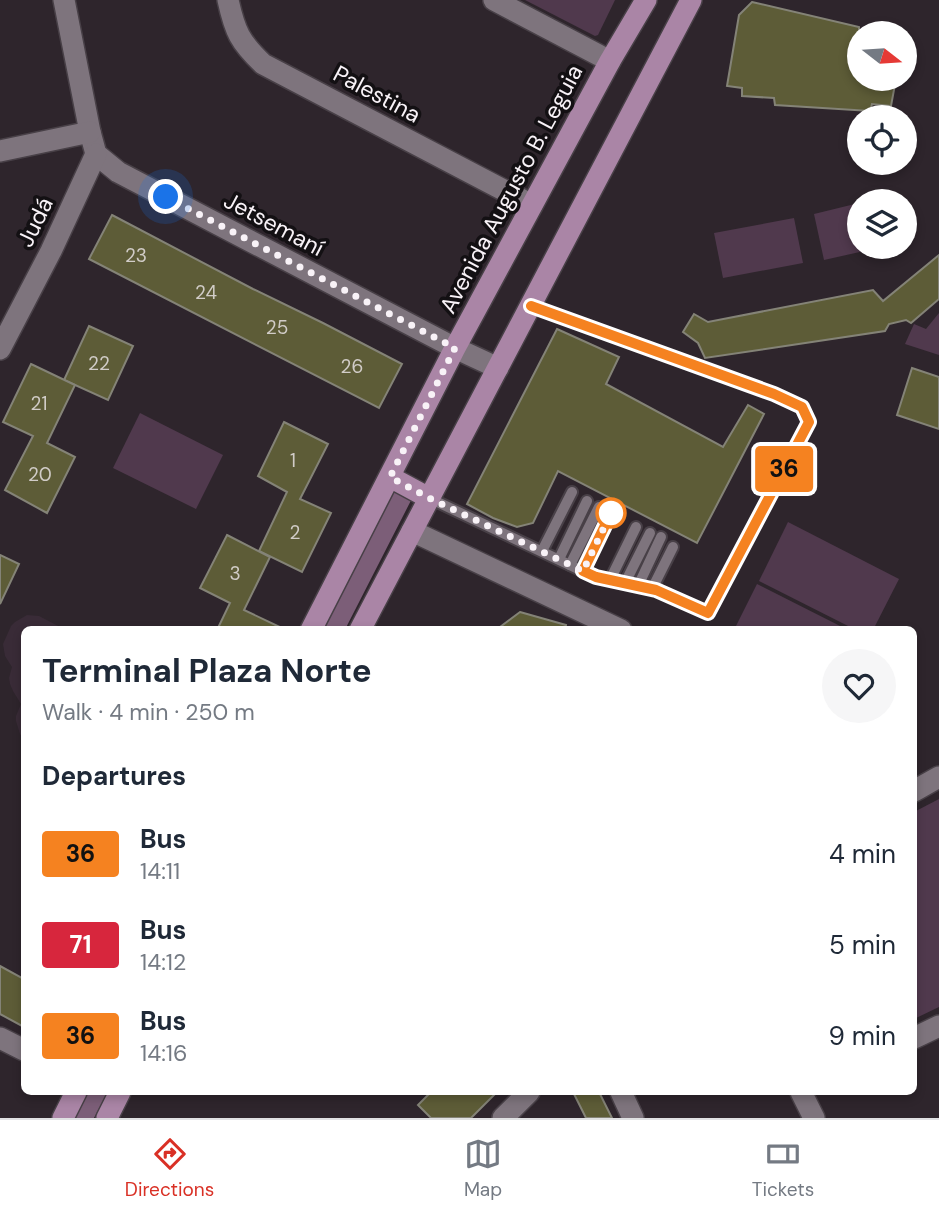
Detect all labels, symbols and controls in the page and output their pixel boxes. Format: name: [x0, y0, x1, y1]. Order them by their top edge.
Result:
north arrow: [847, 21, 917, 91]
map controls: [847, 21, 917, 259]
street label: Palestina: [328, 58, 426, 130]
street label: Avenida Augusto B. Leguia: [433, 59, 589, 319]
button: locate: [847, 105, 917, 175]
your location: [148, 179, 183, 214]
street label: Jetsemaní: [219, 185, 330, 263]
button: layers: [847, 189, 917, 259]
street label: Judá: [10, 192, 60, 252]
house number: 23: [125, 243, 147, 268]
house number: 24: [195, 280, 217, 305]
house number: 25: [266, 315, 288, 340]
house number: 22: [88, 351, 110, 376]
house number: 26: [341, 354, 363, 379]
house number: 21: [31, 391, 47, 416]
line badge: 36: [752, 446, 816, 492]
house number: 1: [290, 448, 296, 473]
text: 36: [769, 453, 799, 484]
house number: 20: [28, 462, 52, 487]
unlabelled marker: [596, 498, 626, 528]
house number: 2: [290, 520, 301, 545]
house number: 3: [229, 561, 241, 586]
text: Terminal Plaza Norte: [42, 649, 372, 692]
button: heart: [822, 649, 896, 723]
text: Walk · 4 min · 250 m: [42, 697, 255, 727]
text: Departures: [42, 759, 186, 793]
text: Bus: [140, 822, 186, 856]
text: 4 min: [829, 837, 896, 871]
text: 36: [66, 838, 95, 869]
text: 14:11: [140, 856, 180, 886]
text: Bus: [140, 913, 186, 947]
text: 5 min: [829, 928, 896, 962]
text: 71: [69, 929, 92, 960]
text: 14:12: [140, 947, 186, 977]
text: Bus: [140, 1004, 186, 1038]
text: 9 min: [828, 1019, 896, 1053]
text: 36: [66, 1020, 95, 1051]
text: 14:16: [140, 1038, 187, 1068]
tab: Directions: [125, 1135, 214, 1202]
tab: Map: [464, 1135, 502, 1202]
tab: Tickets: [752, 1135, 814, 1202]

